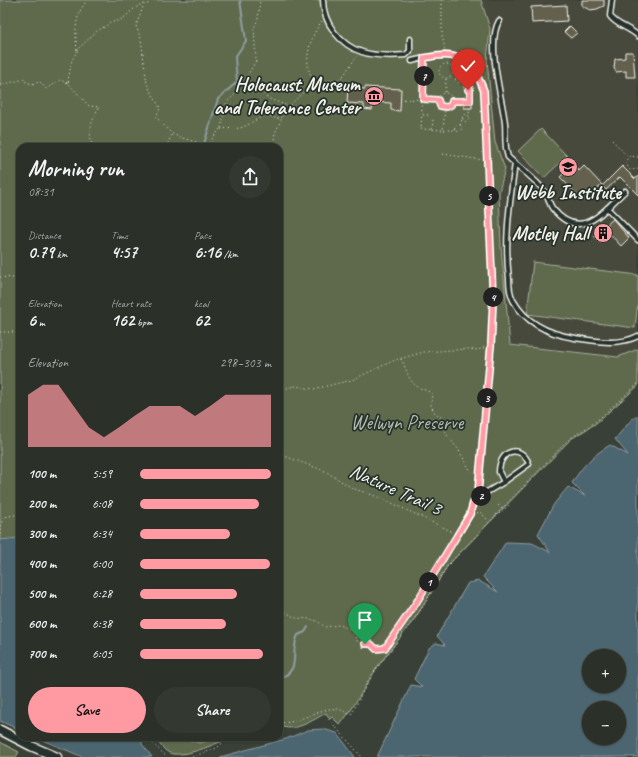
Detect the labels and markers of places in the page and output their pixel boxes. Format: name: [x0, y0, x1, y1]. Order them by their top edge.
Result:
pin: [451, 49, 485, 90]
pin: 7: [414, 66, 434, 86]
place label: Holocaust Museum and Tolerance Center: [214, 72, 363, 120]
museum icon: Holocaust Museum and Tolerance Center: [363, 85, 385, 107]
school or university icon: Webb Institute: [557, 156, 579, 178]
place label: Webb Institute: [515, 180, 622, 205]
pin: 5: [479, 186, 499, 206]
place label: Motley Hall: [512, 221, 592, 246]
building icon: Motley Hall: [592, 222, 614, 244]
pin: 4: [483, 287, 503, 307]
pin: 3: [477, 388, 497, 408]
pin: 2: [471, 486, 491, 506]
pin: 1: [419, 572, 439, 592]
pin: [348, 603, 382, 644]

